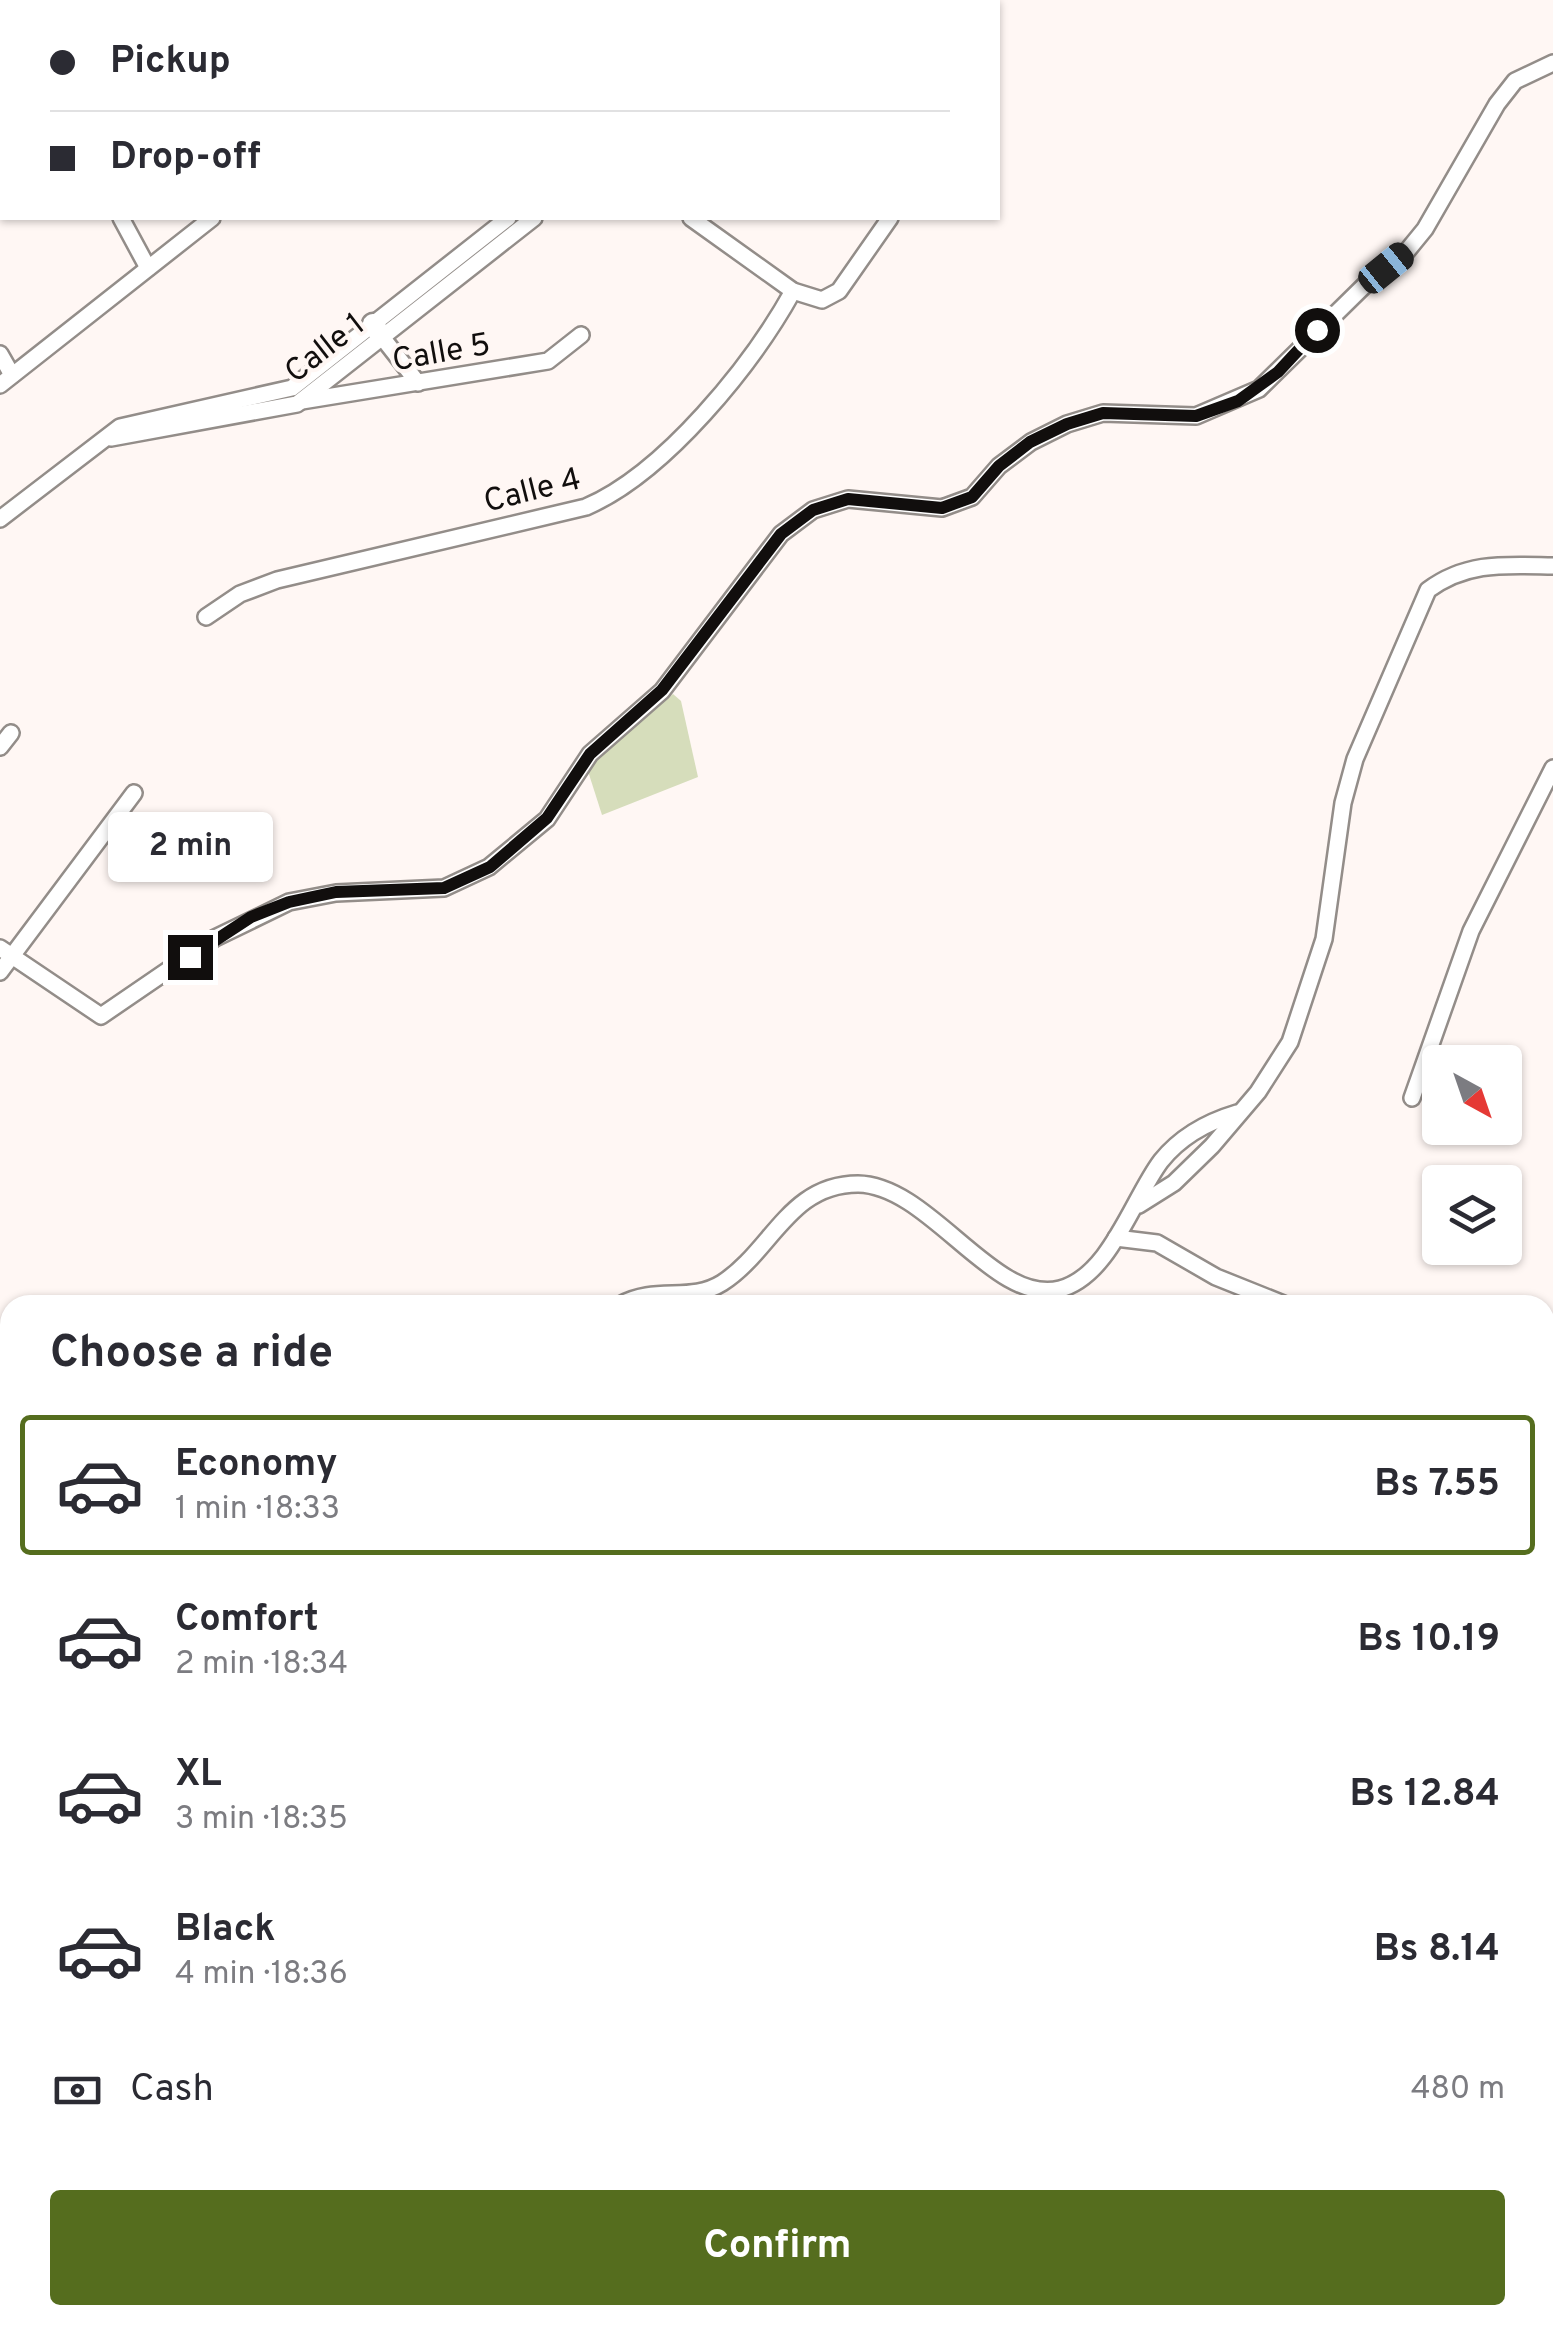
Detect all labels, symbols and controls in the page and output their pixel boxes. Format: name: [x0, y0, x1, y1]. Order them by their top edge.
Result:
text: Pickup: [110, 38, 231, 87]
text: Drop-off: [110, 134, 261, 183]
car: [1353, 237, 1419, 299]
street label: Calle 1: [278, 306, 374, 393]
route start: [1295, 308, 1340, 353]
street label: Calle 5: [389, 326, 494, 382]
street label: Calle 4: [480, 461, 586, 523]
callout: 2 min: [108, 812, 272, 882]
text: 2 min: [149, 827, 232, 867]
route end: [168, 935, 213, 980]
north arrow: [1422, 1045, 1522, 1145]
map controls: [1422, 1045, 1522, 1265]
button: layers: [1422, 1165, 1522, 1265]
text: Choose a ride: [50, 1326, 333, 1383]
icon: car: [55, 1440, 145, 1530]
text: Economy: [175, 1441, 337, 1490]
text: Bs 7.55: [1374, 1461, 1500, 1510]
text: 1 min · 18:33: [175, 1490, 340, 1530]
icon: car: [55, 1595, 145, 1685]
text: Comfort: [175, 1596, 319, 1645]
text: Bs 10.19: [1358, 1616, 1500, 1665]
text: 2 min · 18:34: [175, 1645, 348, 1685]
icon: car: [55, 1750, 145, 1840]
text: XL: [175, 1751, 222, 1800]
text: Bs 12.84: [1350, 1771, 1500, 1820]
text: 3 min · 18:35: [175, 1800, 348, 1840]
icon: car: [55, 1905, 145, 1995]
text: Black: [175, 1906, 275, 1955]
text: Bs 8.14: [1374, 1926, 1500, 1975]
text: 4 min · 18:36: [175, 1955, 348, 1995]
icon: cash: [50, 2063, 105, 2118]
text: Cash: [130, 2066, 214, 2115]
text: 480 m: [1411, 2070, 1505, 2110]
button: Confirm: [50, 2190, 1505, 2305]

